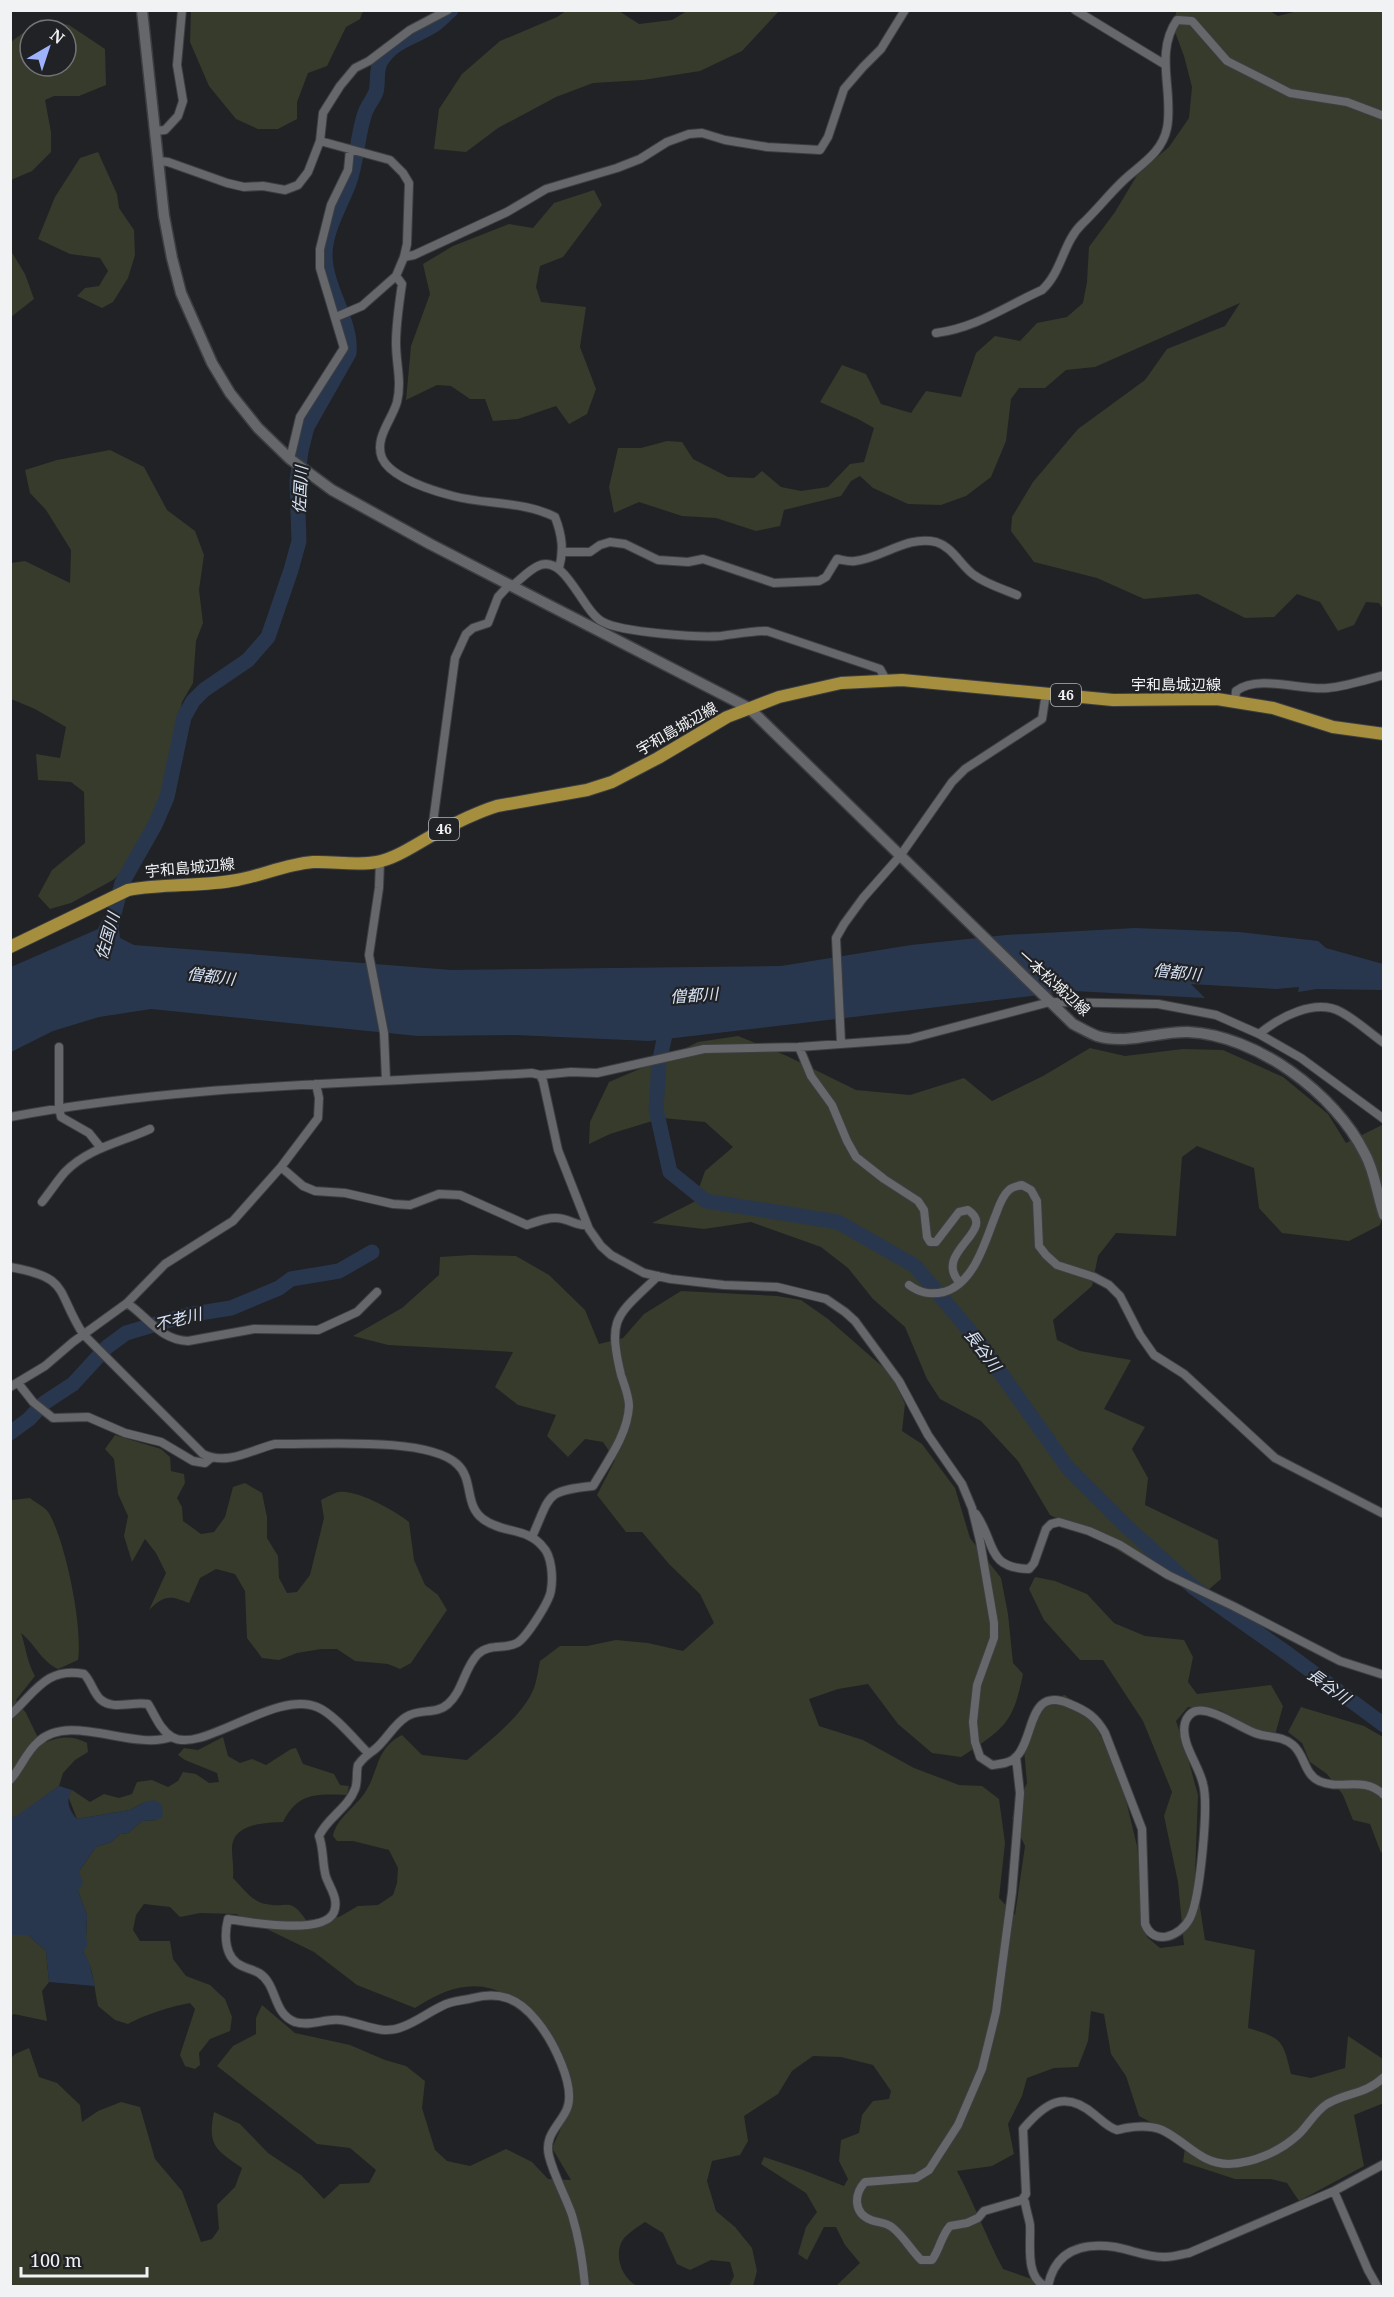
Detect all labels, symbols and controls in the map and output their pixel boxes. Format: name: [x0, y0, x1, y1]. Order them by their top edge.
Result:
north arrow: [18, 18, 78, 78]
text: N: [46, 24, 70, 49]
water label: 佐国川: [288, 463, 312, 515]
street label: 宇和島城辺線: [1131, 674, 1221, 694]
road number: 46: [1051, 684, 1081, 706]
street label: 宇和島城辺線: [633, 697, 720, 759]
road number: 46: [429, 818, 459, 840]
street label: 宇和島城辺線: [144, 853, 236, 881]
water label: 佐国川: [90, 908, 125, 962]
street label: 一本松城辺線: [1015, 945, 1095, 1020]
water label: 僧都川: [1152, 959, 1204, 986]
water label: 僧都川: [186, 962, 238, 990]
water label: 僧都川: [669, 982, 721, 1008]
water label: 不老川: [152, 1302, 206, 1335]
water label: 長谷川: [960, 1324, 1007, 1377]
water label: 長谷川: [1303, 1663, 1356, 1710]
scale bar: [21, 2240, 147, 2278]
text: 100 m: [30, 2248, 82, 2272]

